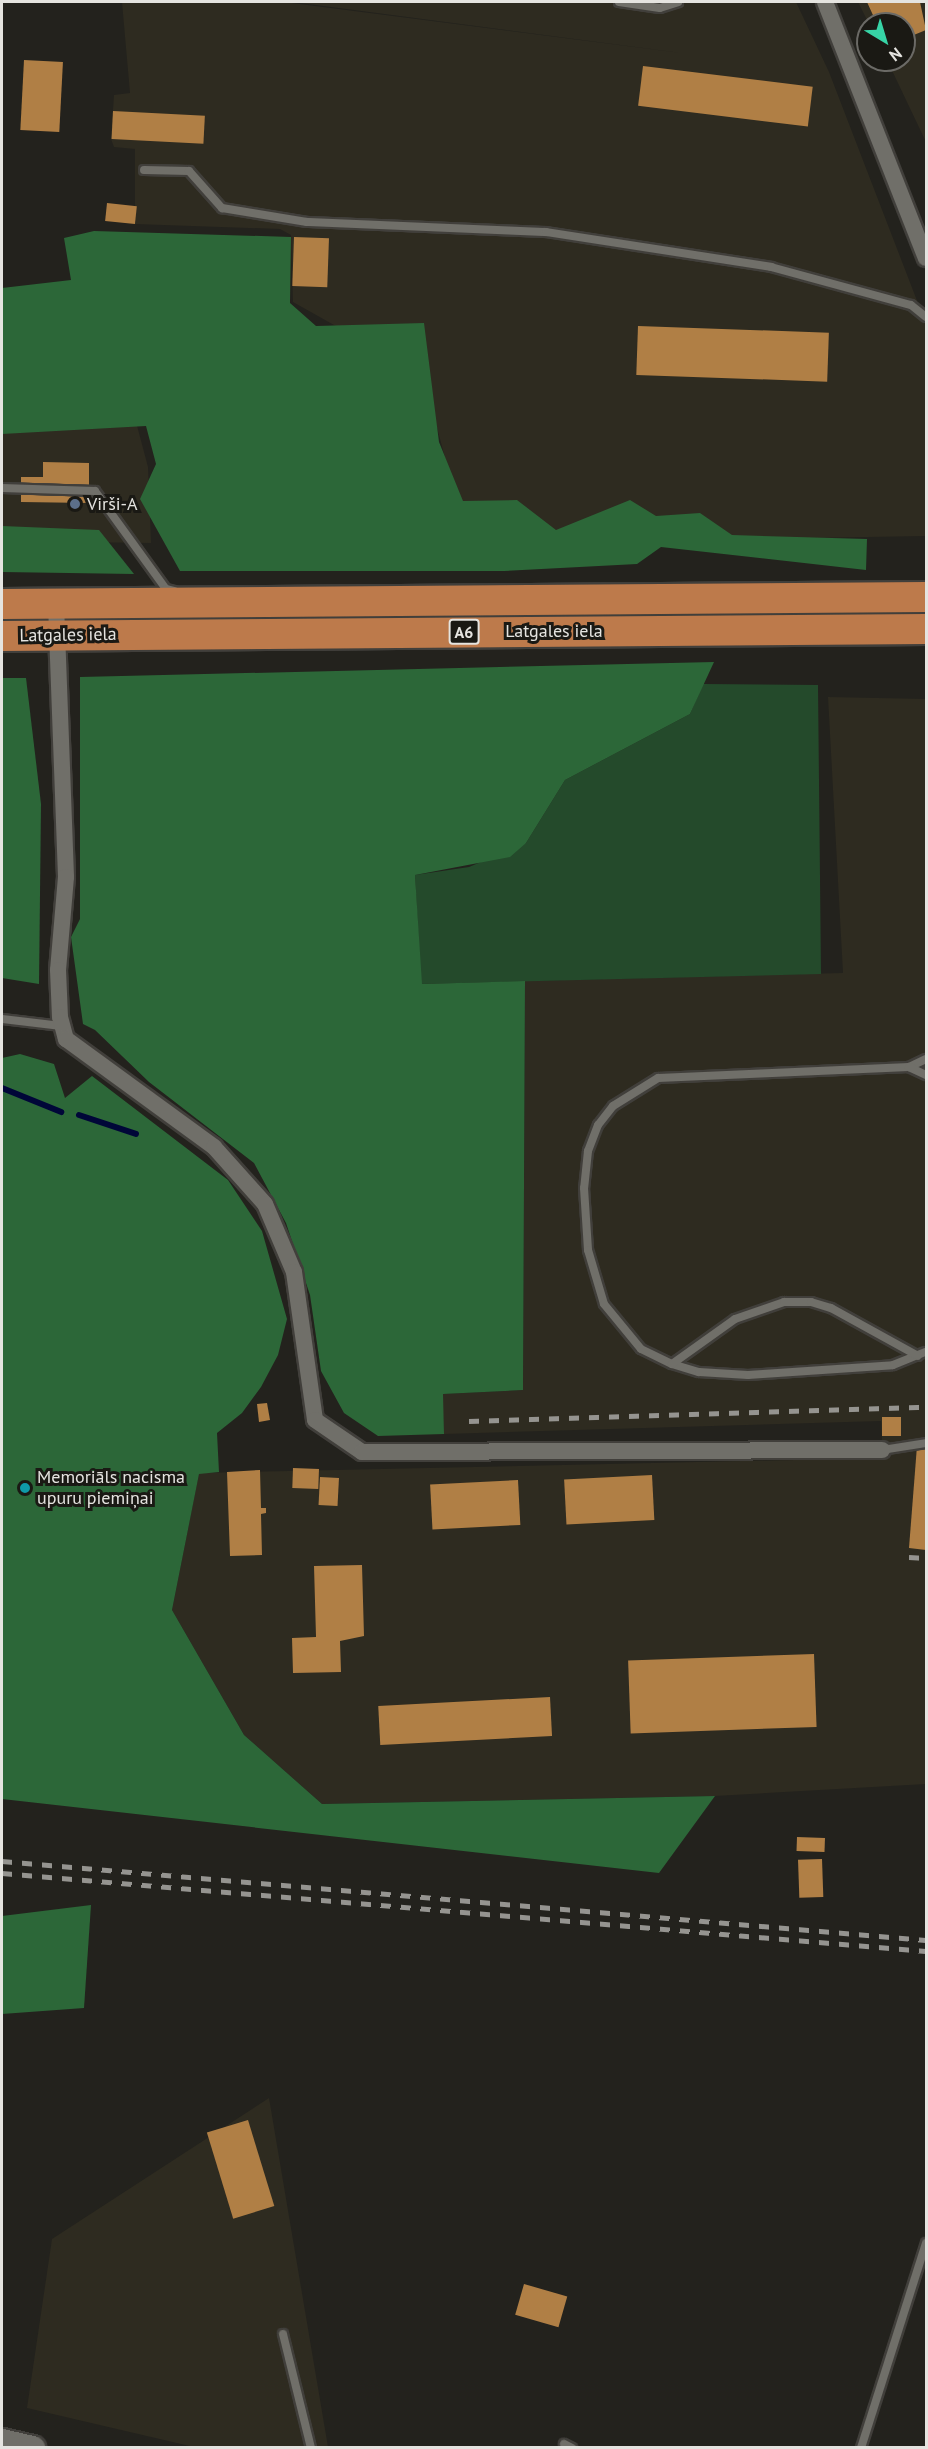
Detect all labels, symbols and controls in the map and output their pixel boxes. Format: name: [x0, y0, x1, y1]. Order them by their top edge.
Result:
north arrow: [856, 12, 916, 72]
text: N: [886, 43, 906, 66]
place label: Virši-A: [87, 493, 138, 515]
marker: Virši-A: [68, 497, 82, 511]
road number: A6: [448, 619, 480, 645]
street label: Latgales iela: [505, 620, 603, 642]
street label: Latgales iela: [19, 623, 117, 647]
place label: Memoriāls nacisma upuru piemiņai: [37, 1467, 185, 1510]
marker: Memoriāls nacisma upuru piemiņai: [18, 1481, 32, 1495]

